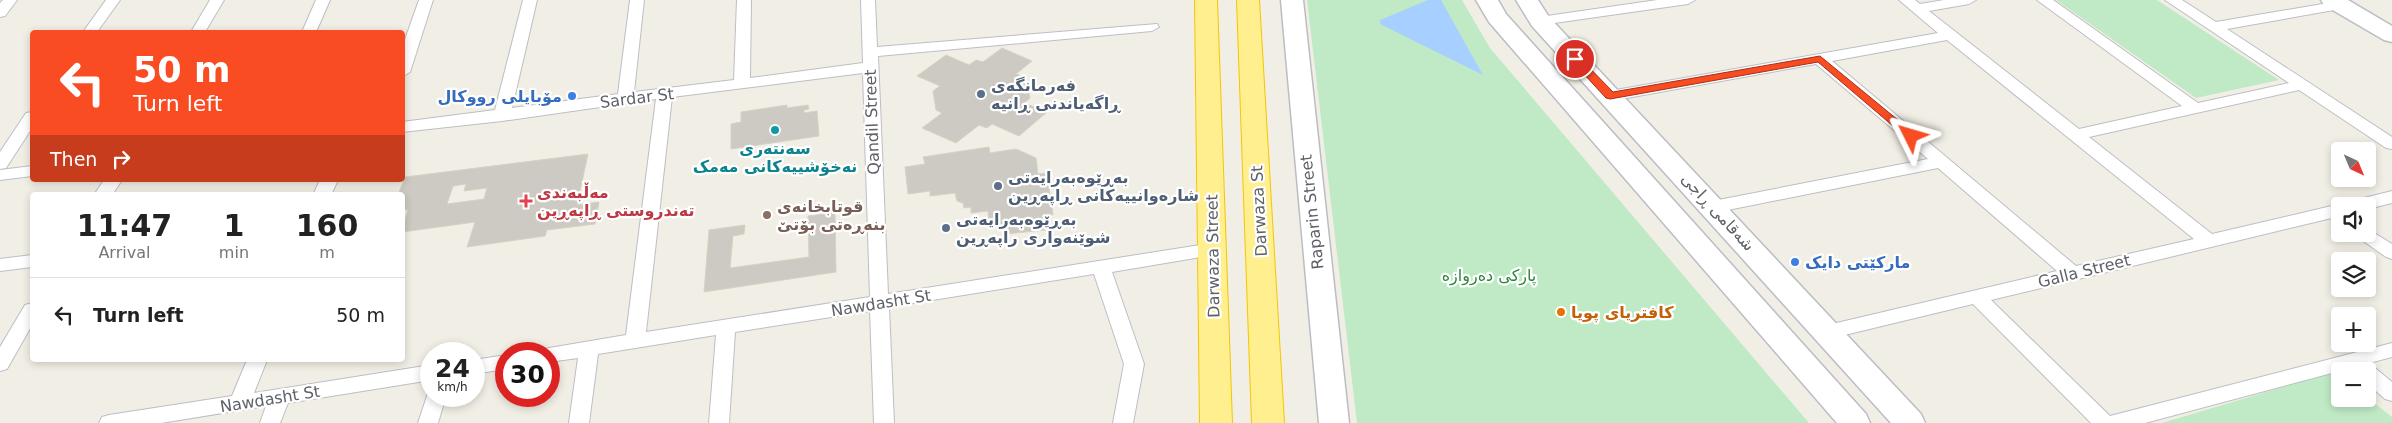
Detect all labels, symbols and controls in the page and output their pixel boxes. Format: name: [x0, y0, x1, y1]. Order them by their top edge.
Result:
pin: [1554, 38, 1596, 80]
icon: arrive: [1561, 45, 1589, 73]
icon: left: [50, 50, 115, 115]
text: 50 m: [133, 50, 230, 90]
street label: Qandil Street: [861, 69, 883, 175]
place label: فەرمانگەی ڕاگەیاندنی ڕانیە: [991, 76, 1122, 113]
street label: Sardar St: [599, 84, 675, 112]
place label: مۆبایلی رووکال: [437, 87, 562, 106]
marker: فەرمانگەی ڕاگەیاندنی ڕانیە: [975, 88, 987, 100]
marker: مۆبایلی رووکال: [566, 90, 578, 102]
text: Turn left: [133, 91, 222, 116]
position arrow: [1884, 109, 1936, 161]
marker: سەنتەری نەخۆشییەکانی مەمک: [769, 124, 781, 136]
place label: سەنتەری نەخۆشییەکانی مەمک: [693, 139, 857, 176]
north arrow: [2331, 142, 2376, 188]
map controls: [2331, 142, 2376, 407]
icon: right: [107, 145, 135, 173]
text: Then: [50, 148, 97, 170]
street label: Raparin Street: [1297, 154, 1327, 270]
street label: Darwaza St: [1247, 165, 1271, 257]
place label: بەڕێوەبەرایەتی شارەوانییەکانی ڕاپەڕین: [1008, 168, 1199, 206]
street label: شەقامی ڕاجی: [1677, 169, 1759, 255]
marker: بەڕێوەبەرایەتی شارەوانییەکانی ڕاپەڕین: [992, 180, 1004, 192]
place label: مەڵبەندی تەندروستی ڕاپەڕین: [537, 182, 695, 221]
marker: مەڵبەندی تەندروستی ڕاپەڕین: [519, 194, 533, 208]
street label: Darwaza Street: [1202, 194, 1224, 318]
place label: قوتابخانەی بنەڕەتی بۆتێ: [777, 197, 886, 234]
button: sound: [2331, 197, 2376, 242]
text: 11:47: [77, 208, 172, 243]
text: 1: [223, 208, 244, 243]
text: 160: [296, 208, 358, 243]
marker: قوتابخانەی بنەڕەتی بۆتێ: [761, 209, 773, 221]
place label: بەڕێوەبەرایەتی شوێنەواری راپەڕین: [956, 210, 1111, 248]
marker: بەڕێوەبەرایەتی شوێنەواری راپەڕین: [940, 222, 952, 234]
text: Arrival: [98, 243, 150, 262]
text: min: [219, 243, 249, 262]
text: m: [319, 243, 335, 262]
street label: Galla Street: [2036, 250, 2132, 292]
button: layers: [2331, 252, 2376, 297]
place label: مارکێتی دایک: [1805, 253, 1910, 272]
marker: مارکێتی دایک: [1789, 256, 1801, 268]
park label: پارکی دەروازە: [1442, 266, 1536, 286]
street label: Nawdasht St: [830, 286, 932, 320]
icon: left: [50, 301, 78, 329]
place label: کافتریای پویا: [1571, 303, 1674, 323]
text: Turn left: [93, 304, 184, 326]
text: 50 m: [336, 304, 385, 326]
marker: کافتریای پویا: [1555, 306, 1567, 318]
button: +: [2331, 307, 2376, 352]
speed limit sign: 30: [495, 342, 560, 407]
text: 24: [435, 354, 470, 383]
button: −: [2331, 362, 2376, 407]
text: km/h: [437, 380, 468, 394]
street label: Nawdasht St: [219, 382, 321, 416]

